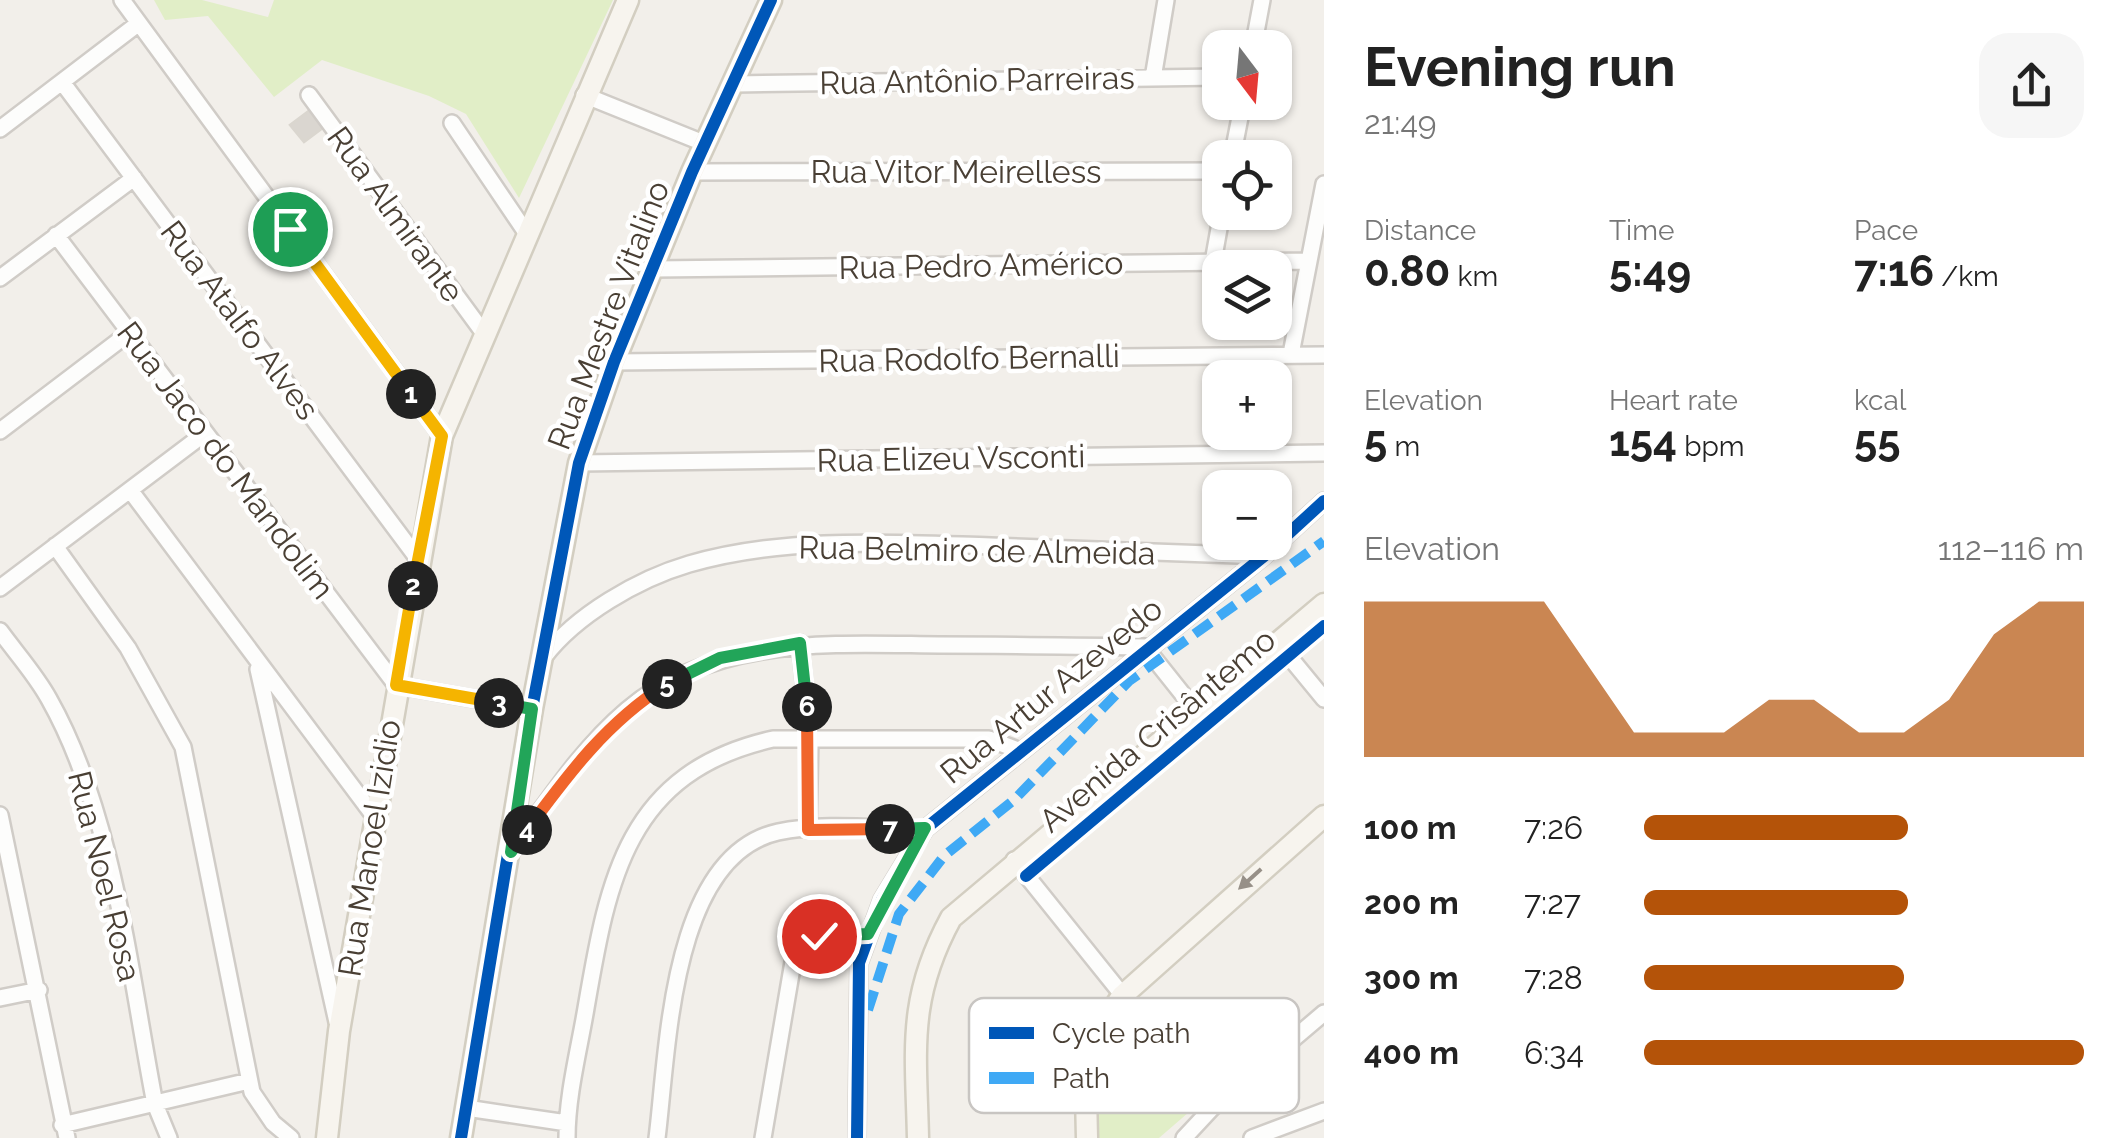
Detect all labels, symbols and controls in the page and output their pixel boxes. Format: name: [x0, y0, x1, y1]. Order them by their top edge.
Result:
north arrow: [1202, 30, 1292, 120]
map controls: [1202, 30, 1292, 560]
button: share: [1979, 33, 2084, 138]
text: Evening run: [1364, 34, 1676, 99]
street label: Rua Antônio Parreiras: [819, 59, 1135, 101]
text: 21:49: [1364, 104, 1437, 141]
street label: Rua Almirante: [320, 119, 472, 309]
button: locate: [1202, 140, 1292, 230]
street label: Rua Vitor Meirelless: [810, 153, 1102, 190]
street label: Rua Mestre Vitalino: [540, 175, 676, 455]
pin: [248, 187, 333, 272]
icon: arrive: [263, 202, 318, 257]
street label: Rua Atalfo Alves: [153, 213, 327, 427]
text: Distance: [1364, 214, 1476, 247]
text: Time: [1609, 214, 1674, 247]
text: Pace: [1854, 214, 1918, 247]
street label: Rua Pedro Américo: [838, 244, 1124, 286]
text: 0.80: [1364, 247, 1450, 296]
text: 5:49: [1609, 247, 1691, 296]
text: 7:16: [1854, 247, 1934, 296]
button: layers: [1202, 250, 1292, 340]
text: km: [1450, 260, 1498, 293]
text: /km: [1934, 260, 1999, 293]
street label: Rua Jaco do Mandolim: [110, 314, 342, 606]
street label: Rua Rodolfo Bernalli: [818, 337, 1120, 379]
button: +: [1202, 360, 1292, 450]
pin: 1: [386, 369, 436, 419]
text: 1: [404, 377, 418, 410]
text: Elevation: [1364, 384, 1483, 417]
text: Heart rate: [1609, 384, 1738, 417]
text: kcal: [1854, 384, 1906, 417]
text: 5: [1364, 417, 1387, 466]
text: 154: [1609, 417, 1677, 466]
text: 55: [1854, 417, 1901, 466]
text: m: [1387, 430, 1420, 463]
text: bpm: [1677, 430, 1744, 463]
street label: Rua Elizeu Vsconti: [816, 437, 1086, 479]
button: −: [1202, 470, 1292, 560]
street label: Rua Belmiro de Almeida: [798, 528, 1156, 572]
text: Elevation: [1364, 530, 1500, 567]
text: 112–116 m: [1938, 530, 2084, 567]
pin: 2: [388, 561, 438, 611]
text: 2: [405, 569, 421, 602]
street label: Rua Artur Azevedo: [933, 589, 1169, 791]
street label: Avenida Crisântemo: [1032, 621, 1282, 839]
pin: 5: [642, 659, 692, 709]
text: 5: [659, 667, 675, 700]
pin: 3: [474, 678, 524, 728]
pin: 6: [782, 682, 832, 732]
text: 3: [491, 686, 507, 719]
text: 6: [799, 690, 816, 723]
street label: Rua Manoel Izidio: [330, 717, 408, 979]
street label: Rua Noel Rosa: [61, 767, 149, 985]
pin: 7: [865, 804, 915, 854]
pin: 4: [502, 805, 552, 855]
text: 100 m: [1364, 809, 1457, 846]
text: 7:26: [1524, 809, 1583, 846]
text: 7: [882, 812, 898, 845]
text: 4: [519, 813, 535, 846]
one-way arrow: [1238, 868, 1263, 890]
text: 200 m: [1364, 884, 1459, 921]
text: 7:27: [1524, 884, 1581, 921]
pin: [777, 894, 862, 979]
icon: check: [792, 909, 847, 964]
text: 300 m: [1364, 959, 1459, 996]
text: 7:28: [1524, 959, 1583, 996]
legend: [969, 998, 1299, 1113]
text: Cycle path: [1052, 1017, 1191, 1050]
text: 400 m: [1364, 1034, 1459, 1071]
text: 6:34: [1524, 1034, 1584, 1071]
text: Path: [1052, 1062, 1110, 1095]

